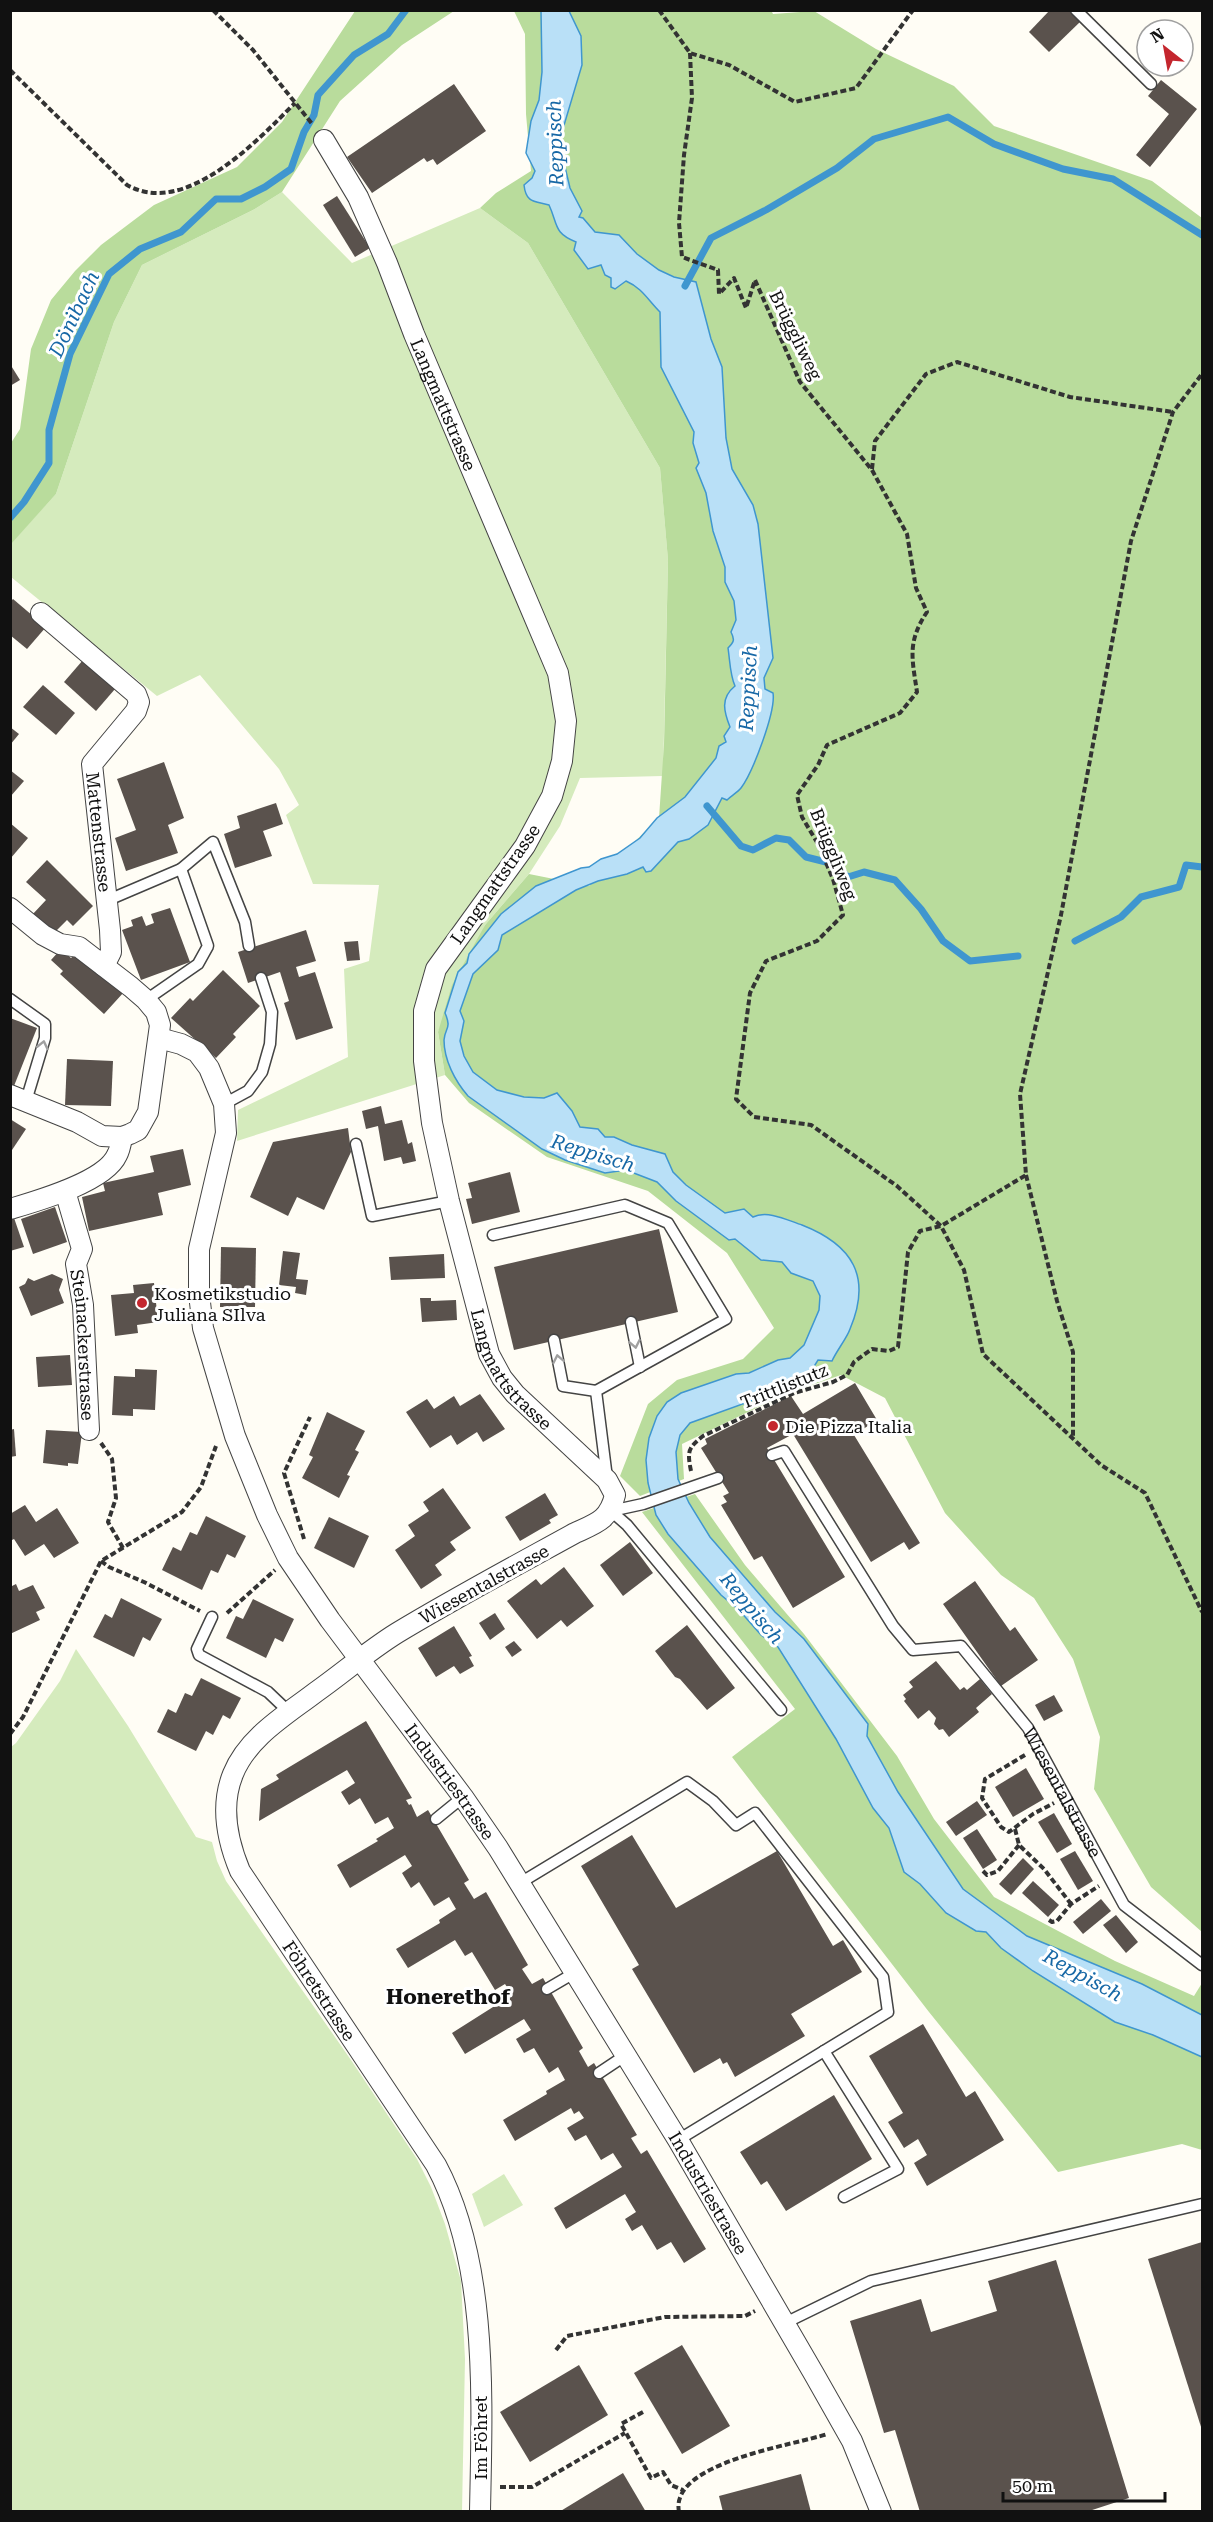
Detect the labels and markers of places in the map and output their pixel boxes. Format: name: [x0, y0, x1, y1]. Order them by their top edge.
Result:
place label: Kosmetikstudio Juliana SIlva: [154, 1283, 291, 1325]
marker: Kosmetikstudio Juliana SIlva: [135, 1296, 149, 1310]
place label: Die Pizza Italia: [785, 1416, 912, 1437]
marker: Die Pizza Italia: [766, 1419, 780, 1433]

